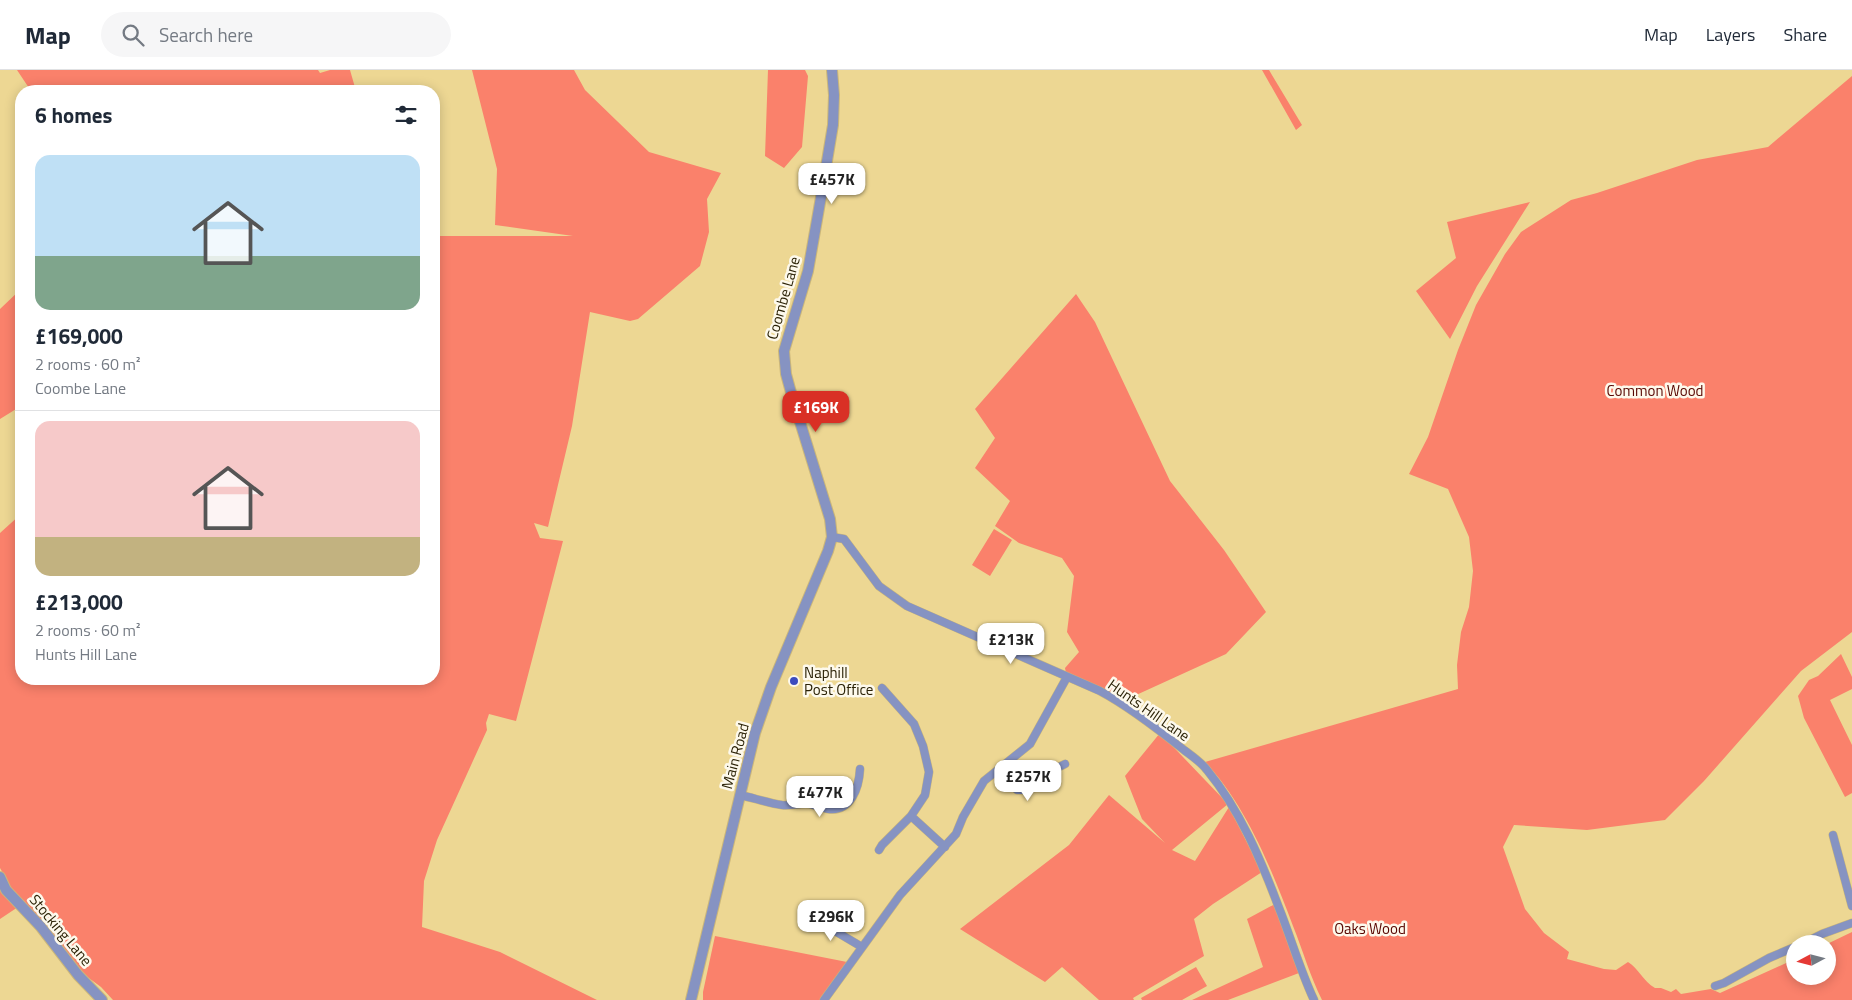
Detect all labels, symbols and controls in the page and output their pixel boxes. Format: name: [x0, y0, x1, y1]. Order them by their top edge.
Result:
search box: [101, 12, 451, 57]
text: Map: [25, 17, 71, 53]
text: Search here: [159, 20, 253, 49]
icon: search: [119, 21, 147, 49]
text: Map: [1644, 21, 1678, 48]
text: Layers: [1706, 21, 1755, 48]
text: Share: [1783, 21, 1827, 48]
text: 6 homes: [35, 99, 112, 131]
icon: filters: [392, 101, 420, 129]
pin: £457K: [797, 162, 867, 205]
text: £457K: [809, 167, 855, 191]
icon: home: [183, 188, 273, 278]
street label: Coombe Lane: [760, 254, 806, 342]
text: £169,000: [35, 320, 123, 352]
text: 2 rooms · 60 m²: [35, 352, 140, 376]
text: Coombe Lane: [35, 376, 126, 400]
park label: Common Wood: [1606, 379, 1704, 402]
pin: £169K: [781, 390, 851, 433]
text: £169K: [793, 395, 839, 419]
icon: home: [183, 453, 273, 543]
text: £213,000: [35, 586, 123, 618]
text: 2 rooms · 60 m²: [35, 618, 140, 642]
pin: £213K: [976, 622, 1046, 665]
text: £213K: [988, 627, 1034, 651]
text: Hunts Hill Lane: [35, 642, 137, 666]
place label: Naphill Post Office: [804, 661, 873, 701]
street label: Hunts Hill Lane: [1103, 673, 1195, 747]
marker: Naphill Post Office: [788, 675, 800, 687]
street label: Main Road: [715, 721, 755, 791]
pin: £257K: [993, 760, 1063, 802]
text: £257K: [1005, 764, 1051, 788]
pin: £477K: [785, 776, 855, 818]
text: £477K: [797, 780, 843, 804]
street label: Stocking Lane: [24, 889, 98, 971]
pin: £296K: [796, 900, 866, 942]
text: £296K: [808, 904, 854, 928]
park label: Oaks Wood: [1334, 917, 1406, 940]
north arrow: [1786, 935, 1836, 985]
map controls: [1786, 935, 1836, 985]

